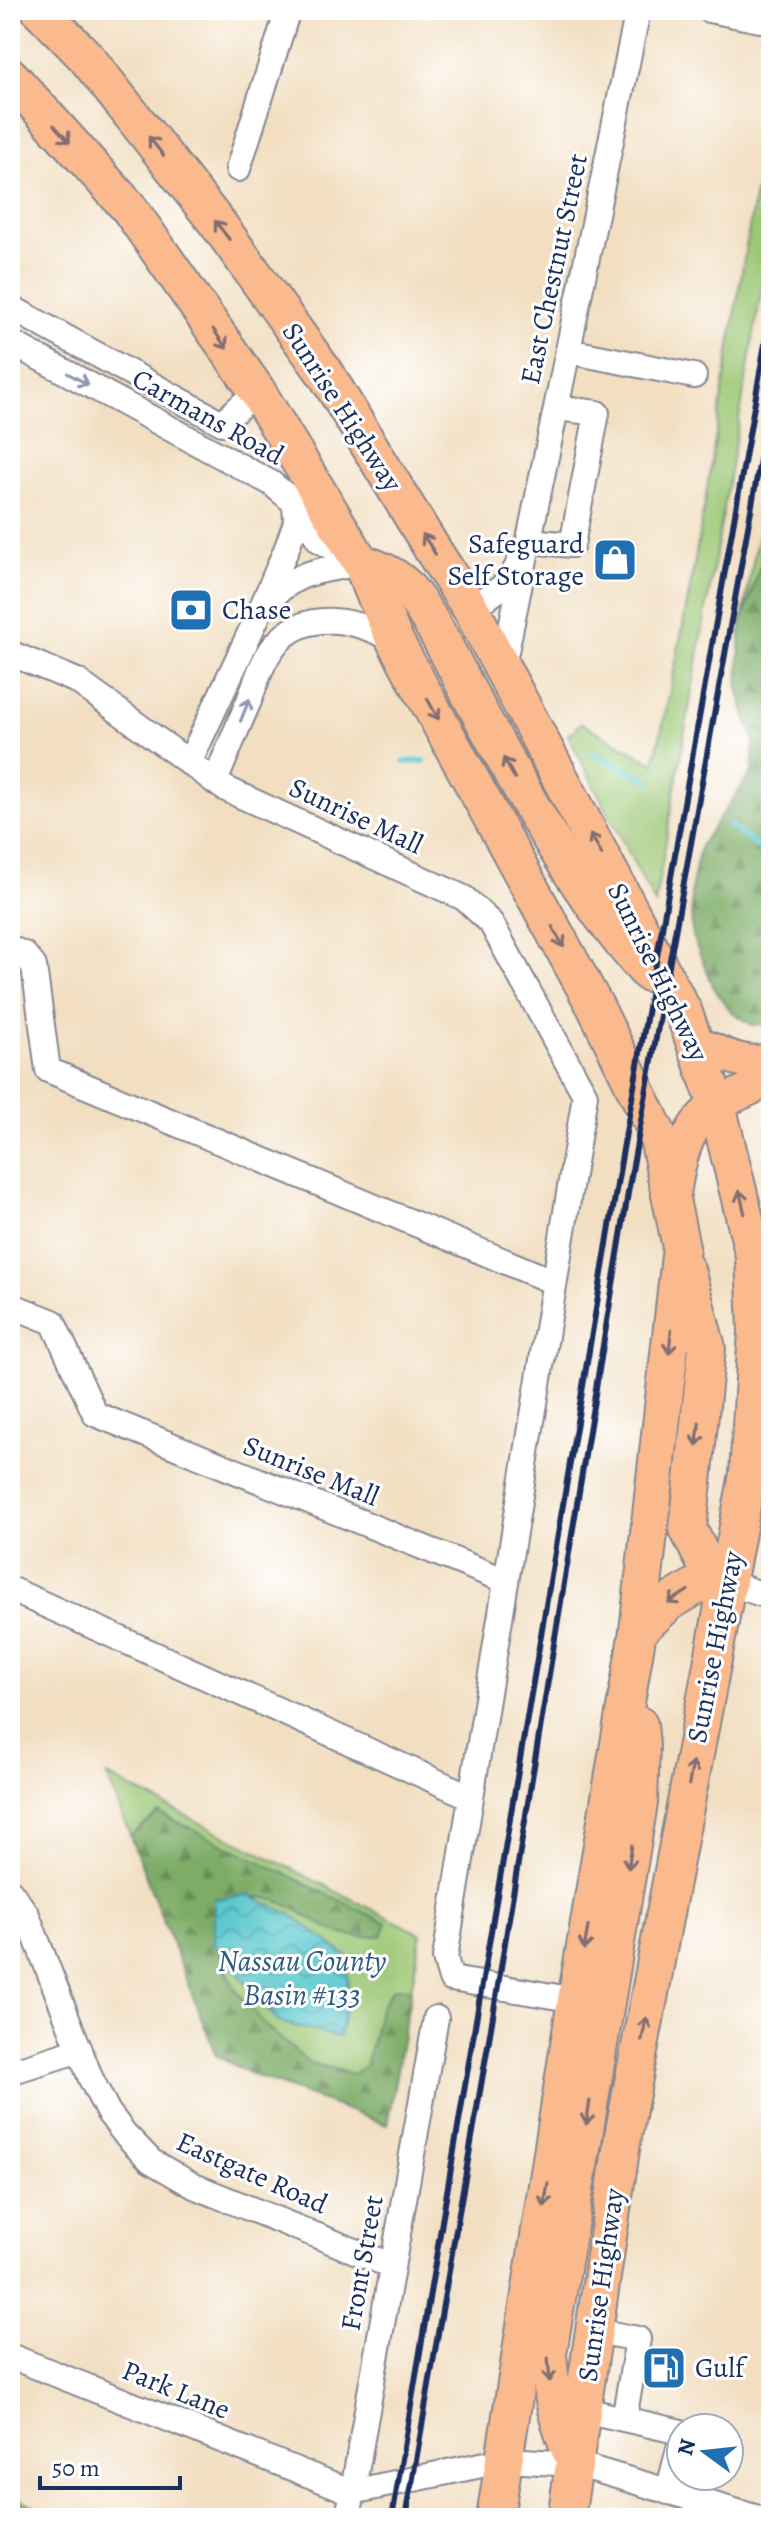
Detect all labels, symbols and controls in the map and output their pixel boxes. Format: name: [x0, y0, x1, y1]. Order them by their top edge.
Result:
one-way arrow: [53, 123, 71, 143]
one-way arrow: [148, 136, 165, 157]
street label: East Chestnut Street: [511, 150, 597, 388]
one-way arrow: [214, 220, 231, 242]
street label: Sunrise Highway: [273, 315, 411, 499]
one-way arrow: [212, 328, 228, 350]
street label: Carmans Road: [125, 360, 292, 475]
one-way arrow: [66, 372, 90, 388]
place label: Safeguard Self Storage: [447, 525, 585, 595]
one-way arrow: [421, 533, 437, 556]
shop icon: Safeguard Self Storage: [591, 536, 639, 584]
bank icon: Chase: [167, 586, 215, 634]
place label: Chase: [222, 591, 291, 629]
one-way arrow: [425, 697, 441, 720]
one-way arrow: [239, 698, 253, 723]
one-way arrow: [501, 756, 517, 780]
street label: Sunrise Mall: [283, 768, 429, 864]
one-way arrow: [588, 833, 604, 857]
street label: Sunrise Highway: [598, 876, 718, 1068]
one-way arrow: [550, 925, 566, 949]
one-way arrow: [734, 1189, 749, 1215]
one-way arrow: [663, 1328, 678, 1355]
one-way arrow: [690, 1420, 705, 1447]
street label: Sunrise Mall: [237, 1427, 385, 1516]
street label: Sunrise Highway: [678, 1547, 752, 1746]
one-way arrow: [667, 1589, 690, 1605]
one-way arrow: [684, 1761, 699, 1787]
one-way arrow: [622, 1843, 637, 1869]
one-way arrow: [578, 1925, 593, 1950]
water label: Nassau County Basin #133: [218, 1941, 386, 2015]
one-way arrow: [637, 2017, 652, 2042]
one-way arrow: [579, 2100, 594, 2125]
street label: Eastgate Road: [170, 2123, 335, 2224]
one-way arrow: [538, 2182, 553, 2207]
street label: Sunrise Highway: [569, 2185, 633, 2384]
street label: Front Street: [331, 2192, 393, 2334]
fuel station icon: Gulf: [640, 2344, 688, 2392]
place label: Gulf: [695, 2349, 748, 2387]
street label: Park Lane: [116, 2351, 236, 2429]
one-way arrow: [542, 2356, 557, 2383]
north arrow: [665, 2412, 745, 2492]
text: N: [670, 2435, 703, 2459]
scale bar: [40, 2440, 180, 2490]
text: 50 m: [52, 2452, 100, 2484]

